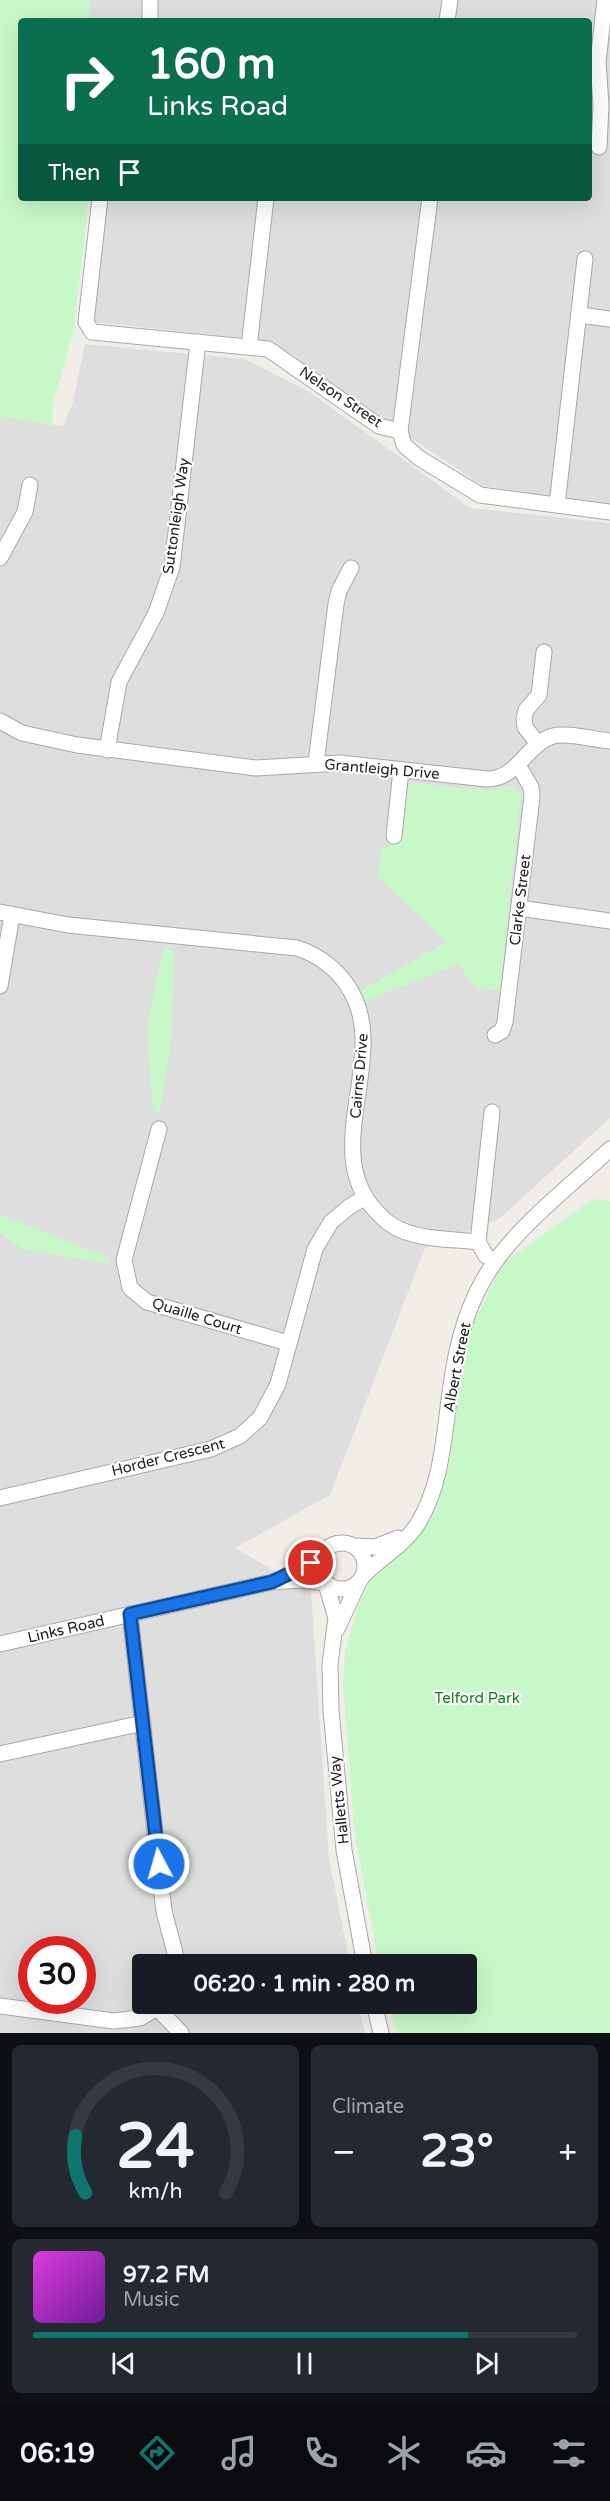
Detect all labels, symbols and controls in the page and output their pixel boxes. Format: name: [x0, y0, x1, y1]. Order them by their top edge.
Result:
text: 160 m: [147, 39, 276, 90]
icon: right: [48, 42, 126, 120]
text: Links Road: [147, 90, 288, 123]
icon: arrive: [113, 156, 146, 189]
text: Then: [48, 160, 101, 186]
street label: Nelson Street: [296, 363, 386, 432]
street label: Suttonleigh Way: [159, 457, 193, 575]
street label: Grantleigh Drive: [324, 755, 440, 783]
street label: Clarke Street: [505, 853, 535, 947]
street label: Cairns Drive: [346, 1033, 372, 1119]
street label: Quaille Court: [150, 1294, 244, 1338]
street label: Albert Street: [439, 1320, 475, 1413]
street label: Horder Crescent: [110, 1434, 227, 1480]
pin: [285, 1537, 336, 1588]
icon: arrive: [294, 1546, 327, 1579]
street label: Links Road: [26, 1611, 106, 1647]
park label: Telford Park: [434, 1689, 520, 1707]
street label: Halletts Way: [325, 1755, 353, 1845]
position arrow: [127, 1832, 191, 1896]
speed limit sign: 30: [18, 1936, 96, 2014]
text: 06:20 · 1 min · 280 m: [194, 1971, 415, 1997]
text: Climate: [332, 2095, 404, 2119]
text: 24: [116, 2110, 195, 2185]
text: 23°: [420, 2125, 494, 2179]
text: −: [332, 2133, 356, 2172]
text: +: [558, 2133, 577, 2172]
text: km/h: [129, 2178, 182, 2204]
text: 97.2 FM: [123, 2262, 209, 2288]
text: Music: [123, 2288, 179, 2312]
icon: previous: [107, 2347, 140, 2380]
icon: pause: [288, 2347, 321, 2380]
icon: next: [470, 2347, 503, 2380]
icon: directions: [136, 2432, 178, 2474]
icon: music: [218, 2432, 260, 2474]
icon: phone: [300, 2432, 342, 2474]
icon: climate: [383, 2432, 425, 2474]
icon: car: [465, 2432, 507, 2474]
icon: filters: [548, 2432, 590, 2474]
text: 06:19: [20, 2437, 95, 2470]

